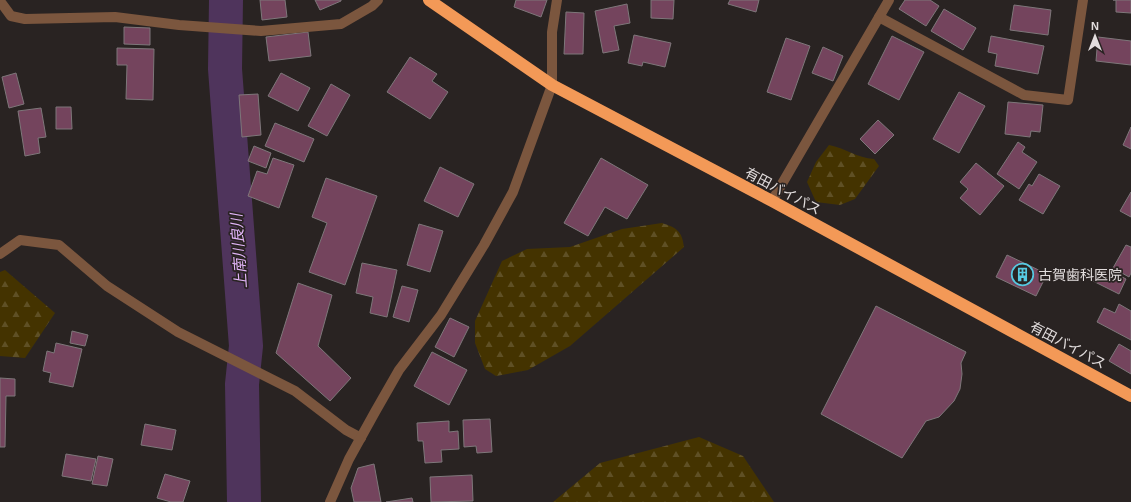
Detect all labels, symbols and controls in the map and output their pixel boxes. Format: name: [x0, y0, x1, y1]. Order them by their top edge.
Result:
north arrow: [1075, 16, 1115, 56]
text: N: [1091, 20, 1099, 32]
street label: 有田バイパス: [742, 164, 824, 218]
water label: 上南川良川: [227, 211, 250, 289]
building icon: 古賀歯科医院: [1009, 262, 1035, 288]
place label: 古賀歯科医院: [1038, 267, 1122, 283]
street label: 有田バイパス: [1027, 318, 1109, 372]

